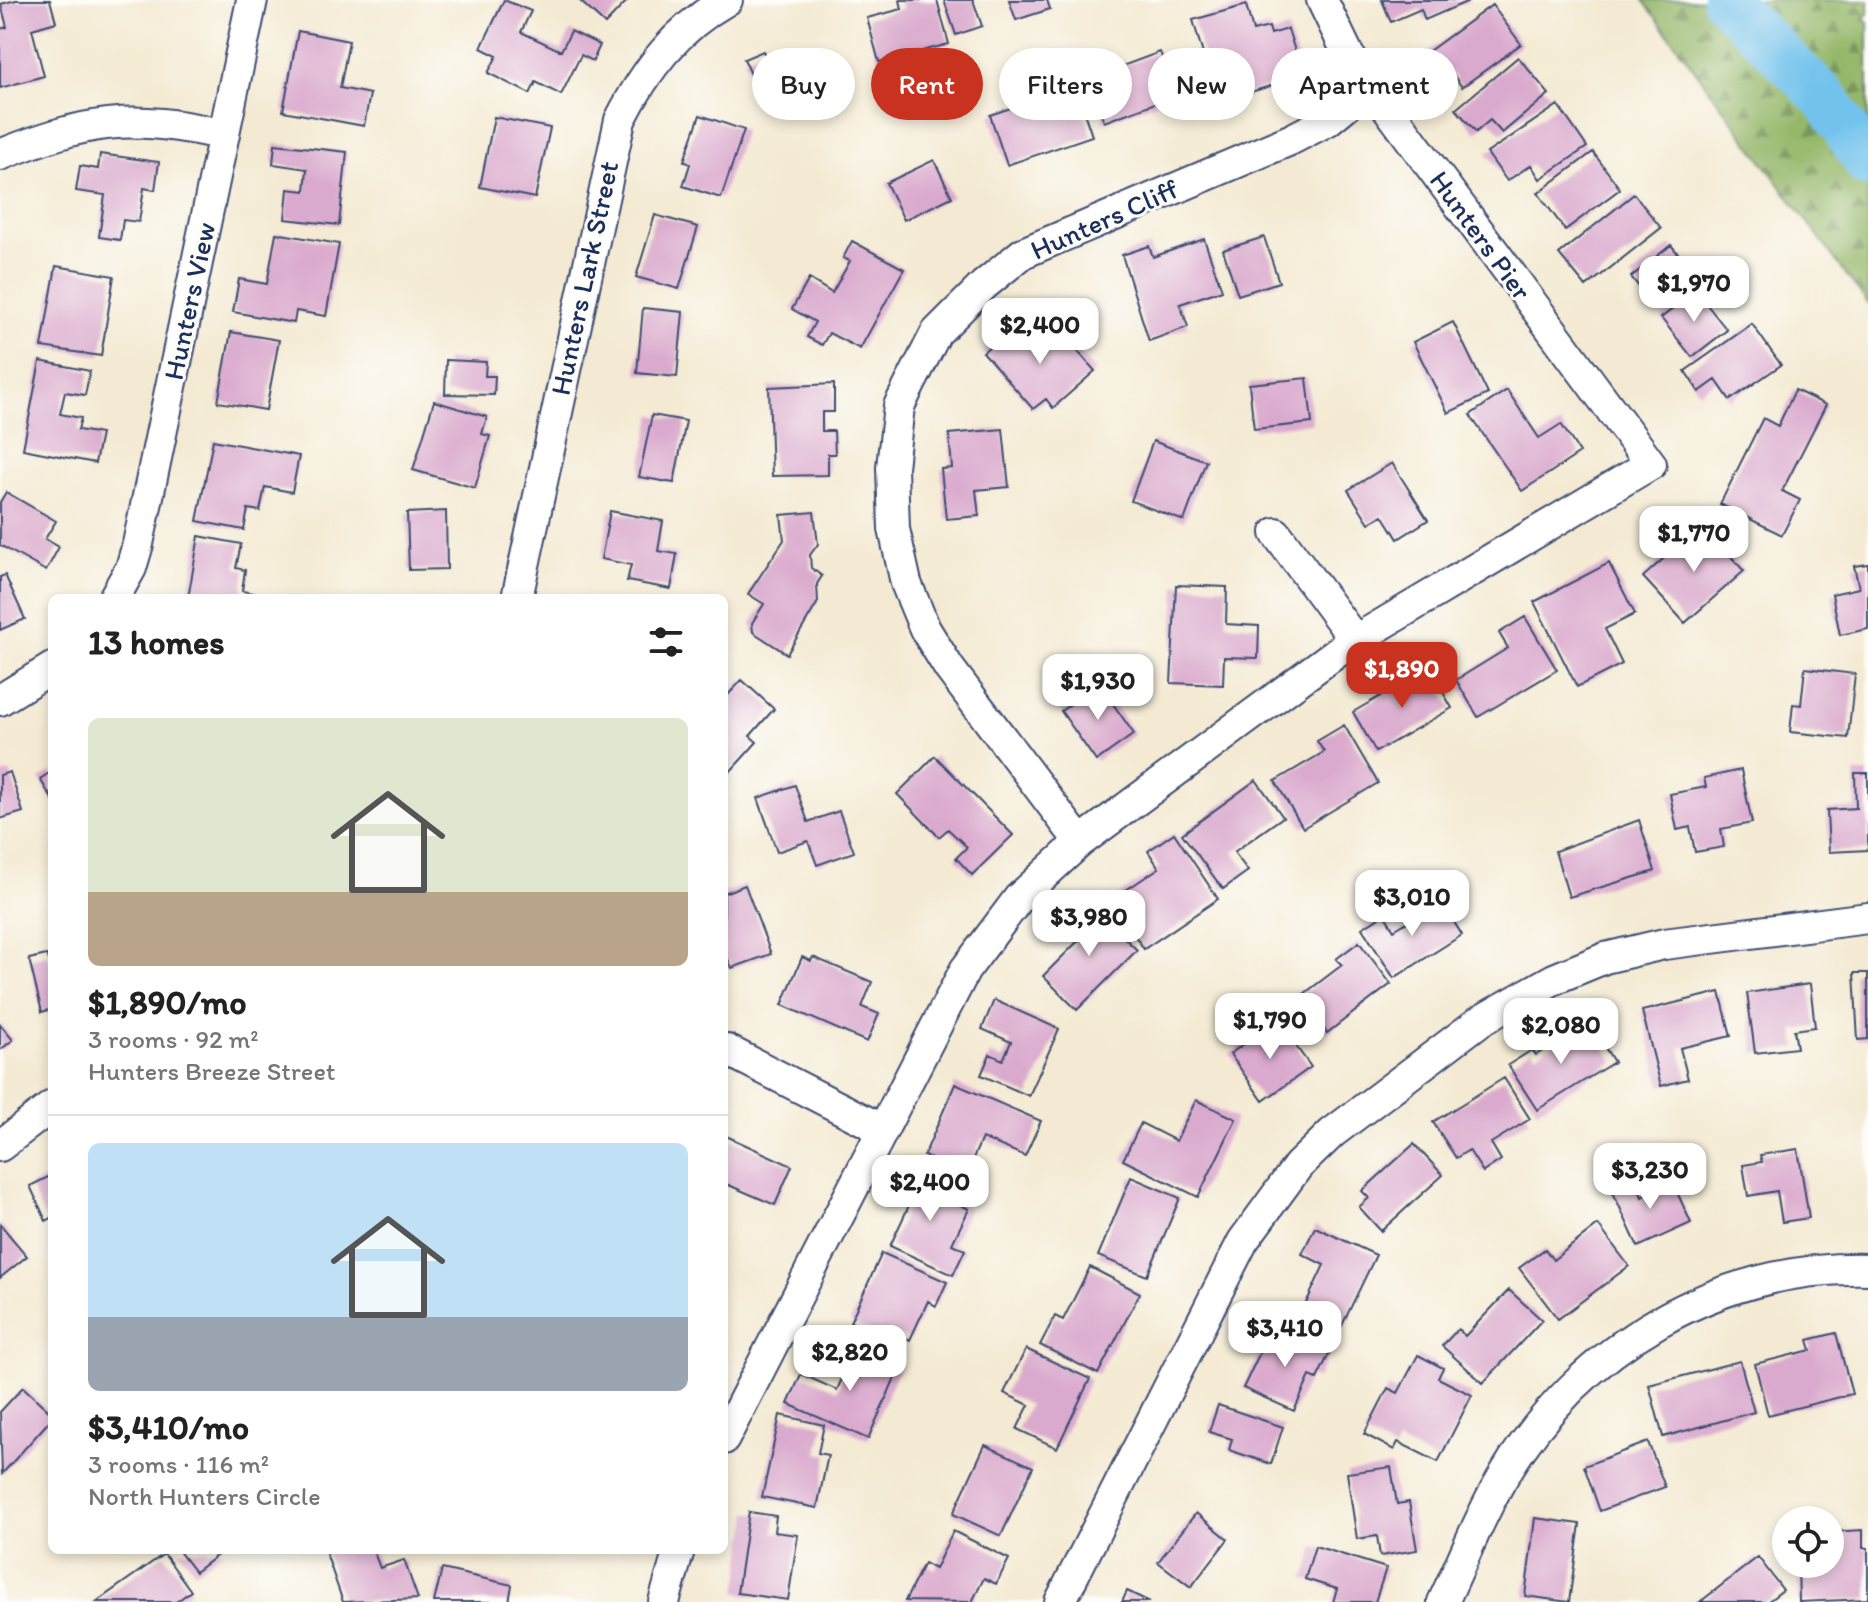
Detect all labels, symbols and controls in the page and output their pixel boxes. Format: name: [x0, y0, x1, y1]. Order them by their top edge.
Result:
chip: Buy: [752, 48, 855, 120]
chip: Rent: [871, 48, 983, 120]
chip: Filters: [999, 48, 1132, 120]
chip: New: [1148, 48, 1255, 120]
chip: Apartment: [1271, 48, 1458, 120]
street label: Hunters Lark Street: [543, 158, 625, 398]
street label: Hunters Pier: [1423, 164, 1539, 307]
street label: Hunters Cliff: [1025, 171, 1184, 267]
street label: Hunters View: [156, 219, 222, 383]
pin: $1,970: [1629, 256, 1759, 324]
text: $1,970: [1657, 266, 1731, 298]
pin: $2,400: [975, 298, 1105, 366]
text: $2,400: [1000, 308, 1080, 340]
pin: $1,770: [1629, 506, 1759, 574]
text: $1,770: [1657, 516, 1731, 548]
icon: filters: [644, 620, 688, 664]
text: 13 homes: [88, 622, 224, 663]
pin: $1,890: [1337, 642, 1467, 710]
text: $1,890: [1364, 652, 1440, 684]
pin: $1,930: [1033, 654, 1163, 722]
text: $1,930: [1060, 664, 1136, 696]
icon: home: [316, 770, 460, 914]
pin: $3,010: [1347, 870, 1477, 938]
text: $3,010: [1373, 880, 1451, 912]
pin: $3,980: [1024, 890, 1154, 958]
text: $3,980: [1050, 900, 1128, 932]
text: $1,890/mo: [88, 982, 247, 1023]
pin: $1,790: [1205, 993, 1335, 1061]
pin: $2,080: [1496, 998, 1626, 1066]
text: $1,790: [1233, 1003, 1307, 1035]
text: $2,080: [1521, 1008, 1601, 1040]
text: 3 rooms · 92 m²: [88, 1023, 259, 1055]
text: Hunters Breeze Street: [88, 1055, 336, 1087]
pin: $3,230: [1585, 1143, 1715, 1211]
text: $3,230: [1611, 1153, 1689, 1185]
pin: $2,400: [865, 1155, 995, 1223]
text: $2,400: [890, 1165, 970, 1197]
icon: home: [316, 1195, 460, 1339]
pin: $3,410: [1220, 1301, 1350, 1369]
text: $3,410: [1246, 1311, 1324, 1343]
pin: $2,820: [785, 1325, 915, 1393]
text: $2,820: [812, 1335, 888, 1367]
text: $3,410/mo: [88, 1407, 249, 1448]
text: 3 rooms · 116 m²: [88, 1448, 269, 1480]
text: North Hunters Circle: [88, 1480, 321, 1512]
map controls: [1772, 1506, 1844, 1578]
button: locate: [1772, 1506, 1844, 1578]

